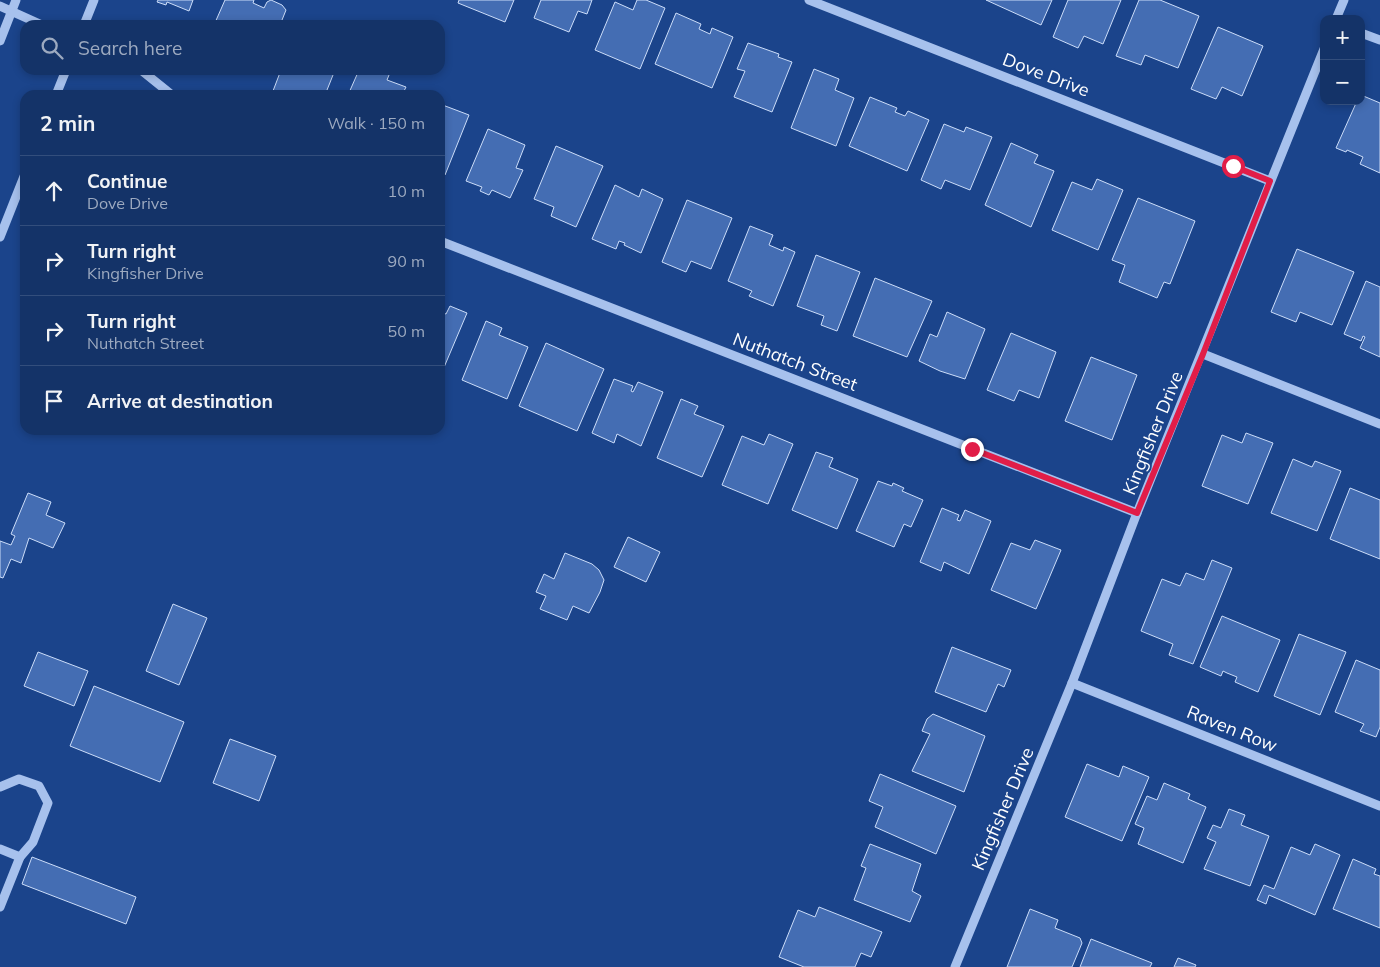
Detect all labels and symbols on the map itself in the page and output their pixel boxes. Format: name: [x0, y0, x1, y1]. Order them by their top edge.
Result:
street label: Dove Drive: [1000, 47, 1093, 102]
route start: [1222, 155, 1245, 178]
street label: Nuthatch Street: [730, 327, 861, 396]
street label: Kingfisher Drive: [1117, 368, 1188, 498]
route end: [961, 438, 984, 461]
street label: Raven Row: [1184, 700, 1281, 757]
street label: Kingfisher Drive: [966, 744, 1039, 874]

